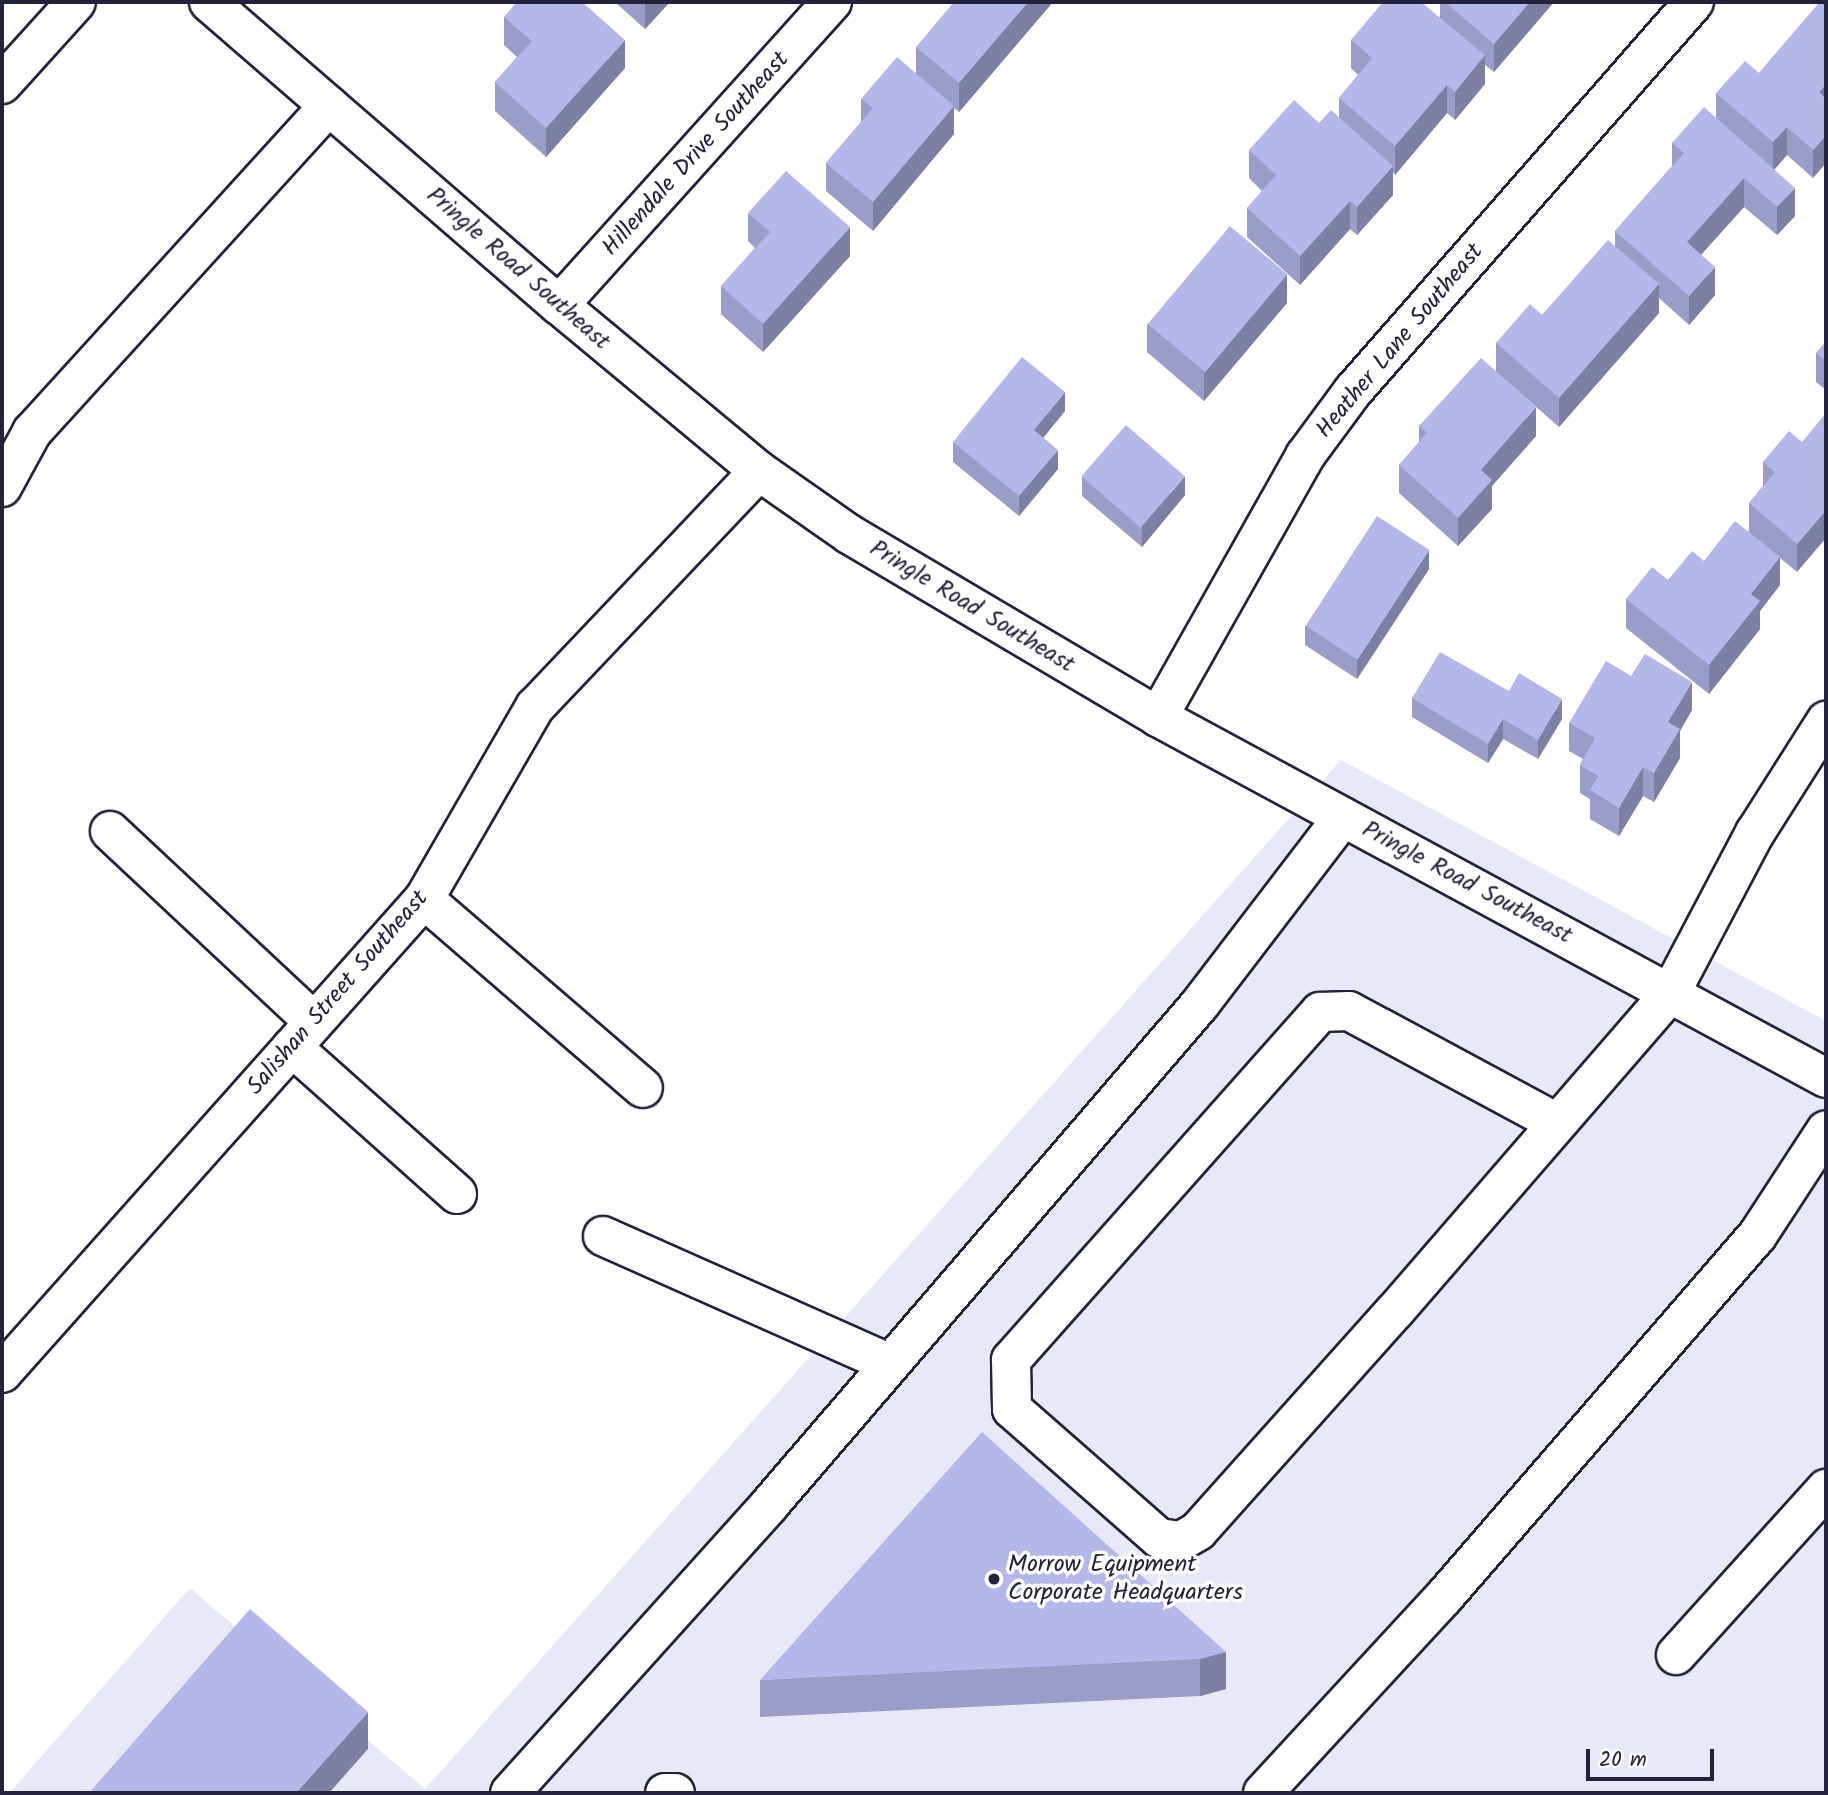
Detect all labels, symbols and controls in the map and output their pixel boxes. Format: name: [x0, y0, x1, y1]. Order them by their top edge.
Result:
street label: Hillendale Drive Southeast: [597, 46, 795, 262]
street label: Pringle Road Southeast: [420, 181, 616, 357]
street label: Heather Lane Southeast: [1310, 238, 1490, 444]
street label: Pringle Road Southeast: [864, 534, 1080, 680]
street label: Pringle Road Southeast: [1357, 815, 1577, 951]
street label: Salishan Street Southeast: [241, 885, 435, 1101]
place label: Morrow Equipment Corporate Headquarters: [1008, 1551, 1243, 1607]
marker: Morrow Equipment Corporate Headquarters: [986, 1571, 1002, 1587]
scale bar: [1590, 1736, 1718, 1780]
text: 20 m: [1599, 1744, 1647, 1777]

